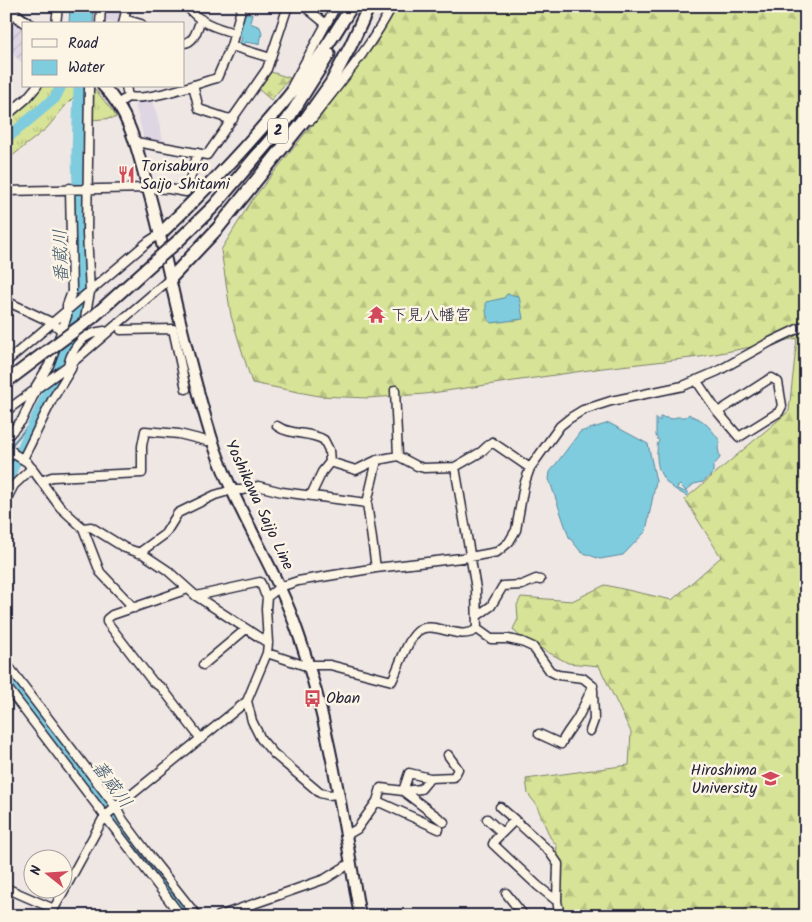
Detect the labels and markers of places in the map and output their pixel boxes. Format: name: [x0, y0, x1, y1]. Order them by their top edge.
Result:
place label: Torisaburo Saijo Shitami: [141, 154, 231, 197]
restaurant icon: Torisaburo Saijo Shitami: [117, 165, 137, 185]
place label: 下見八幡宮: [391, 303, 471, 328]
temple icon: 下見八幡宮: [367, 305, 387, 325]
place label: Oban: [326, 686, 360, 711]
bus stop icon: Oban: [302, 688, 322, 708]
place label: Hiroshima University: [690, 758, 757, 801]
school or university icon: Hiroshima University: [761, 769, 781, 789]

